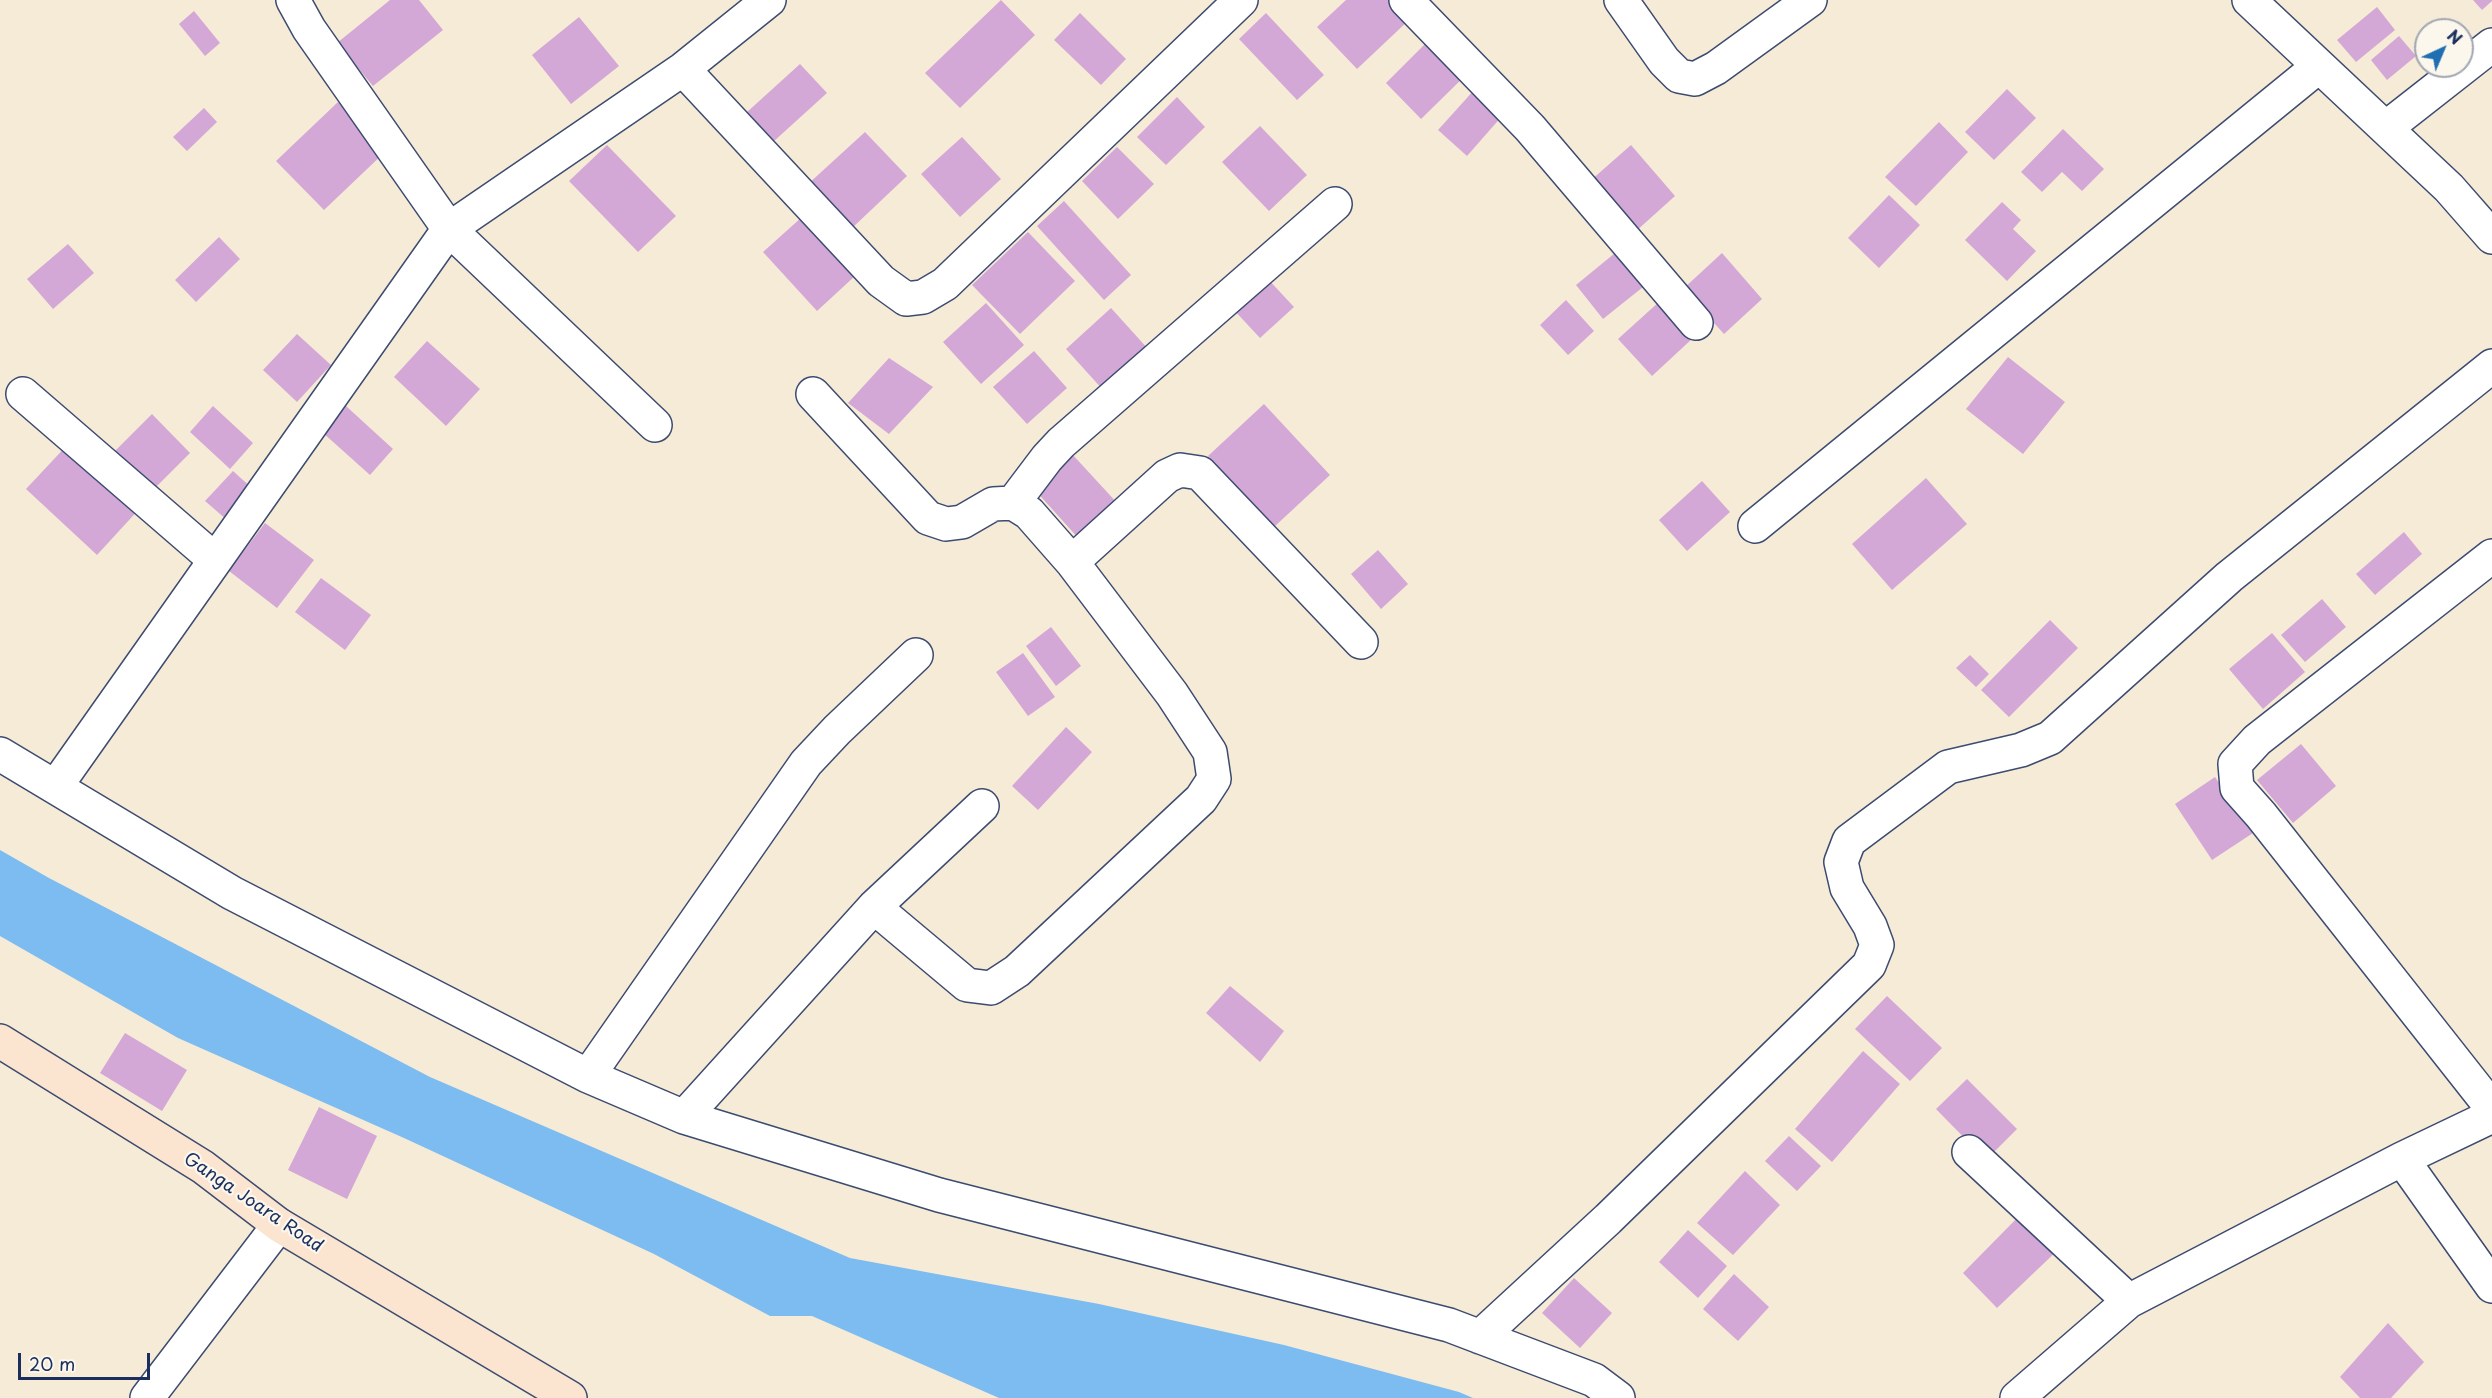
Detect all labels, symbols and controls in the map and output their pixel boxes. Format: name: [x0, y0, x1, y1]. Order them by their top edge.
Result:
north arrow: [2414, 18, 2474, 78]
text: N: [2442, 23, 2468, 50]
street label: Ganga Joara Road: [179, 1148, 327, 1258]
scale bar: [21, 1341, 153, 1379]
text: 20 m: [29, 1350, 75, 1377]

